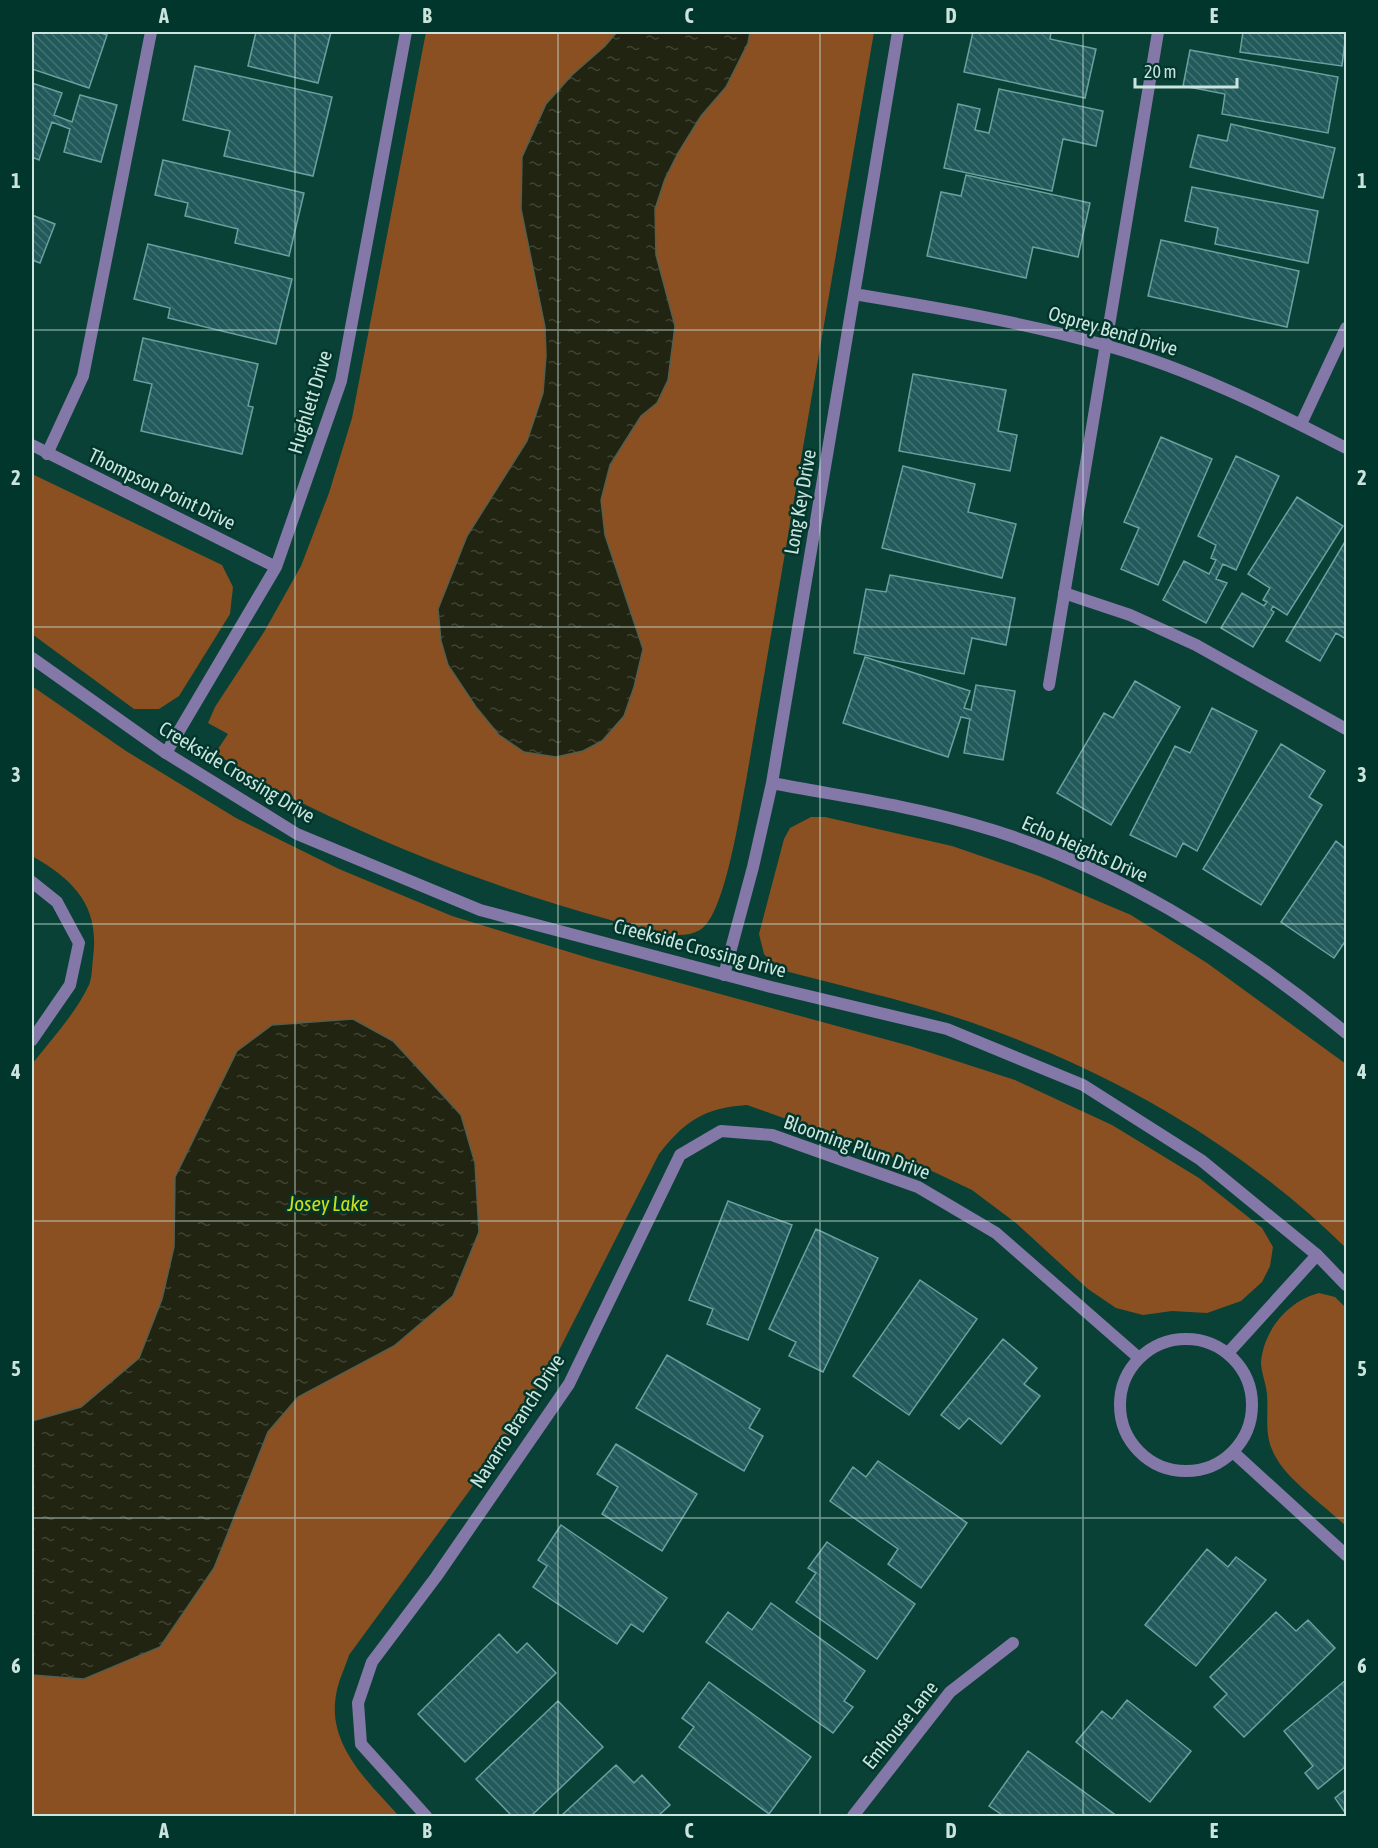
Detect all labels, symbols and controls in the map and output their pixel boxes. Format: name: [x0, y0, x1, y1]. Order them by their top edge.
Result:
text: A: [158, 4, 169, 27]
text: B: [422, 4, 432, 27]
text: C: [685, 4, 694, 27]
text: D: [945, 4, 957, 27]
text: E: [1210, 4, 1219, 27]
scale bar: [1135, 51, 1237, 89]
text: 20 m: [1144, 61, 1176, 82]
text: 1: [11, 169, 21, 192]
text: 1: [1357, 169, 1367, 192]
street label: Osprey Bend Drive: [1046, 301, 1180, 360]
street label: Hughlett Drive: [283, 347, 336, 456]
street label: Thompson Point Drive: [85, 443, 240, 534]
street label: Long Key Drive: [779, 448, 820, 556]
text: 2: [11, 466, 21, 489]
text: 2: [1357, 466, 1367, 489]
street label: Creekside Crossing Drive: [155, 716, 319, 827]
text: 3: [11, 763, 21, 786]
text: 3: [1357, 763, 1367, 786]
street label: Echo Heights Drive: [1019, 810, 1152, 887]
street label: Creekside Crossing Drive: [611, 913, 789, 982]
text: 4: [10, 1060, 21, 1083]
text: 4: [1356, 1060, 1367, 1083]
street label: Blooming Plum Drive: [781, 1109, 934, 1184]
water label: Josey Lake: [286, 1191, 369, 1215]
street label: Navarro Branch Drive: [465, 1349, 568, 1492]
text: 5: [11, 1357, 21, 1380]
text: 5: [1357, 1357, 1367, 1380]
text: 6: [11, 1654, 21, 1677]
text: 6: [1357, 1654, 1367, 1677]
street label: Emhouse Lane: [857, 1676, 942, 1773]
text: A: [158, 1819, 169, 1842]
text: B: [422, 1819, 432, 1842]
text: C: [685, 1819, 694, 1842]
text: D: [945, 1819, 957, 1842]
text: E: [1210, 1819, 1219, 1842]

